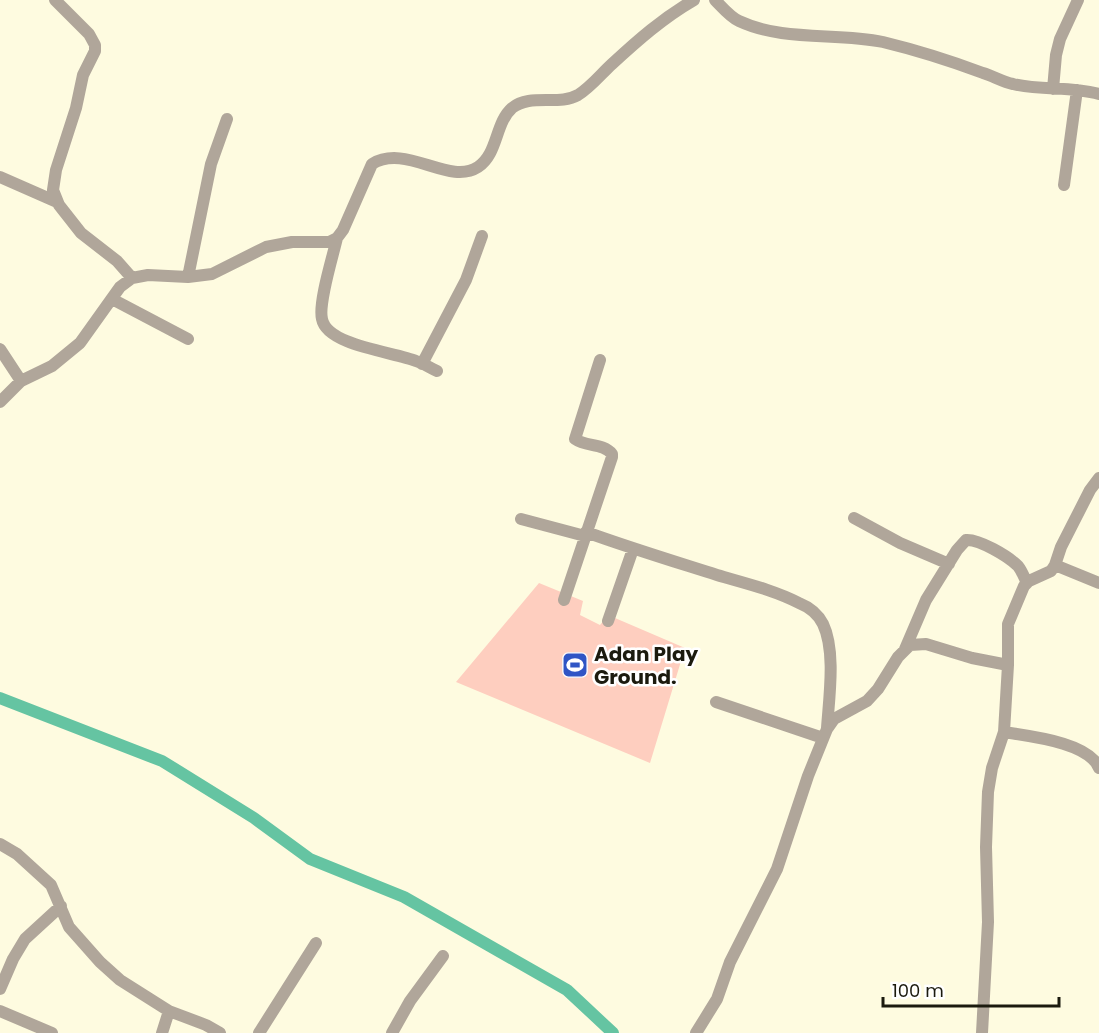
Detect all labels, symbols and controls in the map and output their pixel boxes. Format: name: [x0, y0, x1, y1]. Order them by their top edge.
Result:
place label: Adan Play Ground.: [594, 640, 699, 691]
sports icon: Adan Play Ground.: [560, 650, 590, 680]
scale bar: [883, 970, 1058, 1008]
text: 100 m: [892, 978, 944, 1003]

